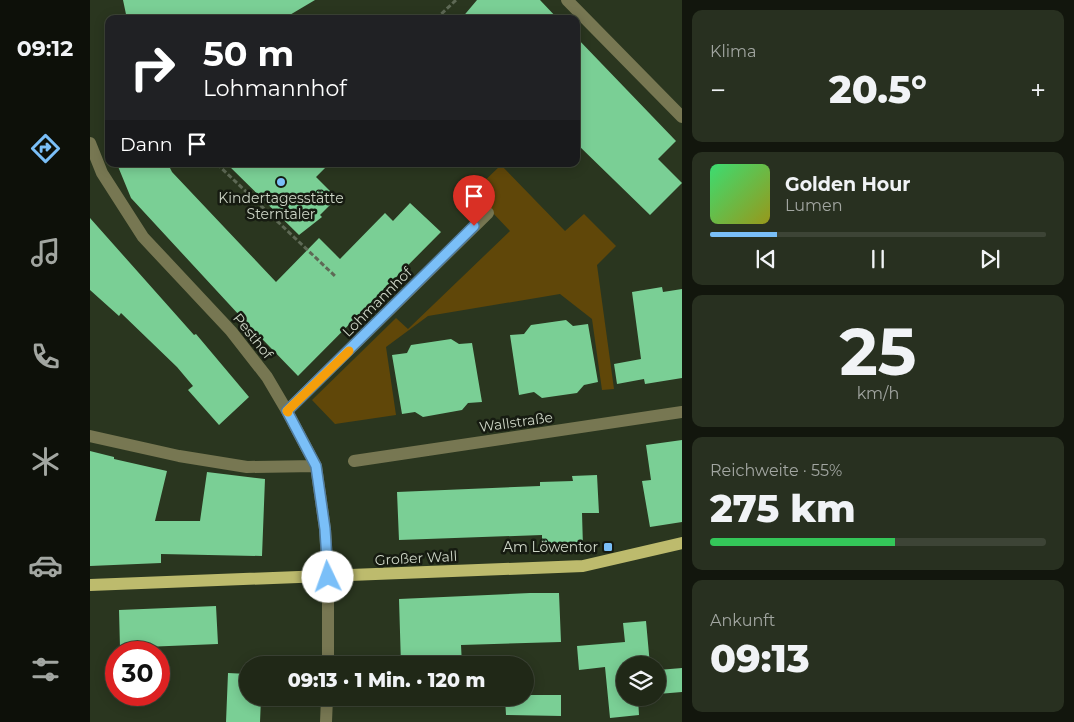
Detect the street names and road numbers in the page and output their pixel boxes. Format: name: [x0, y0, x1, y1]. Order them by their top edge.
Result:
street label: Lohmannhof: [338, 262, 417, 341]
street label: Pesthof: [229, 309, 278, 364]
street label: Wallstraße: [478, 408, 554, 436]
street label: Großer Wall: [374, 547, 458, 569]

